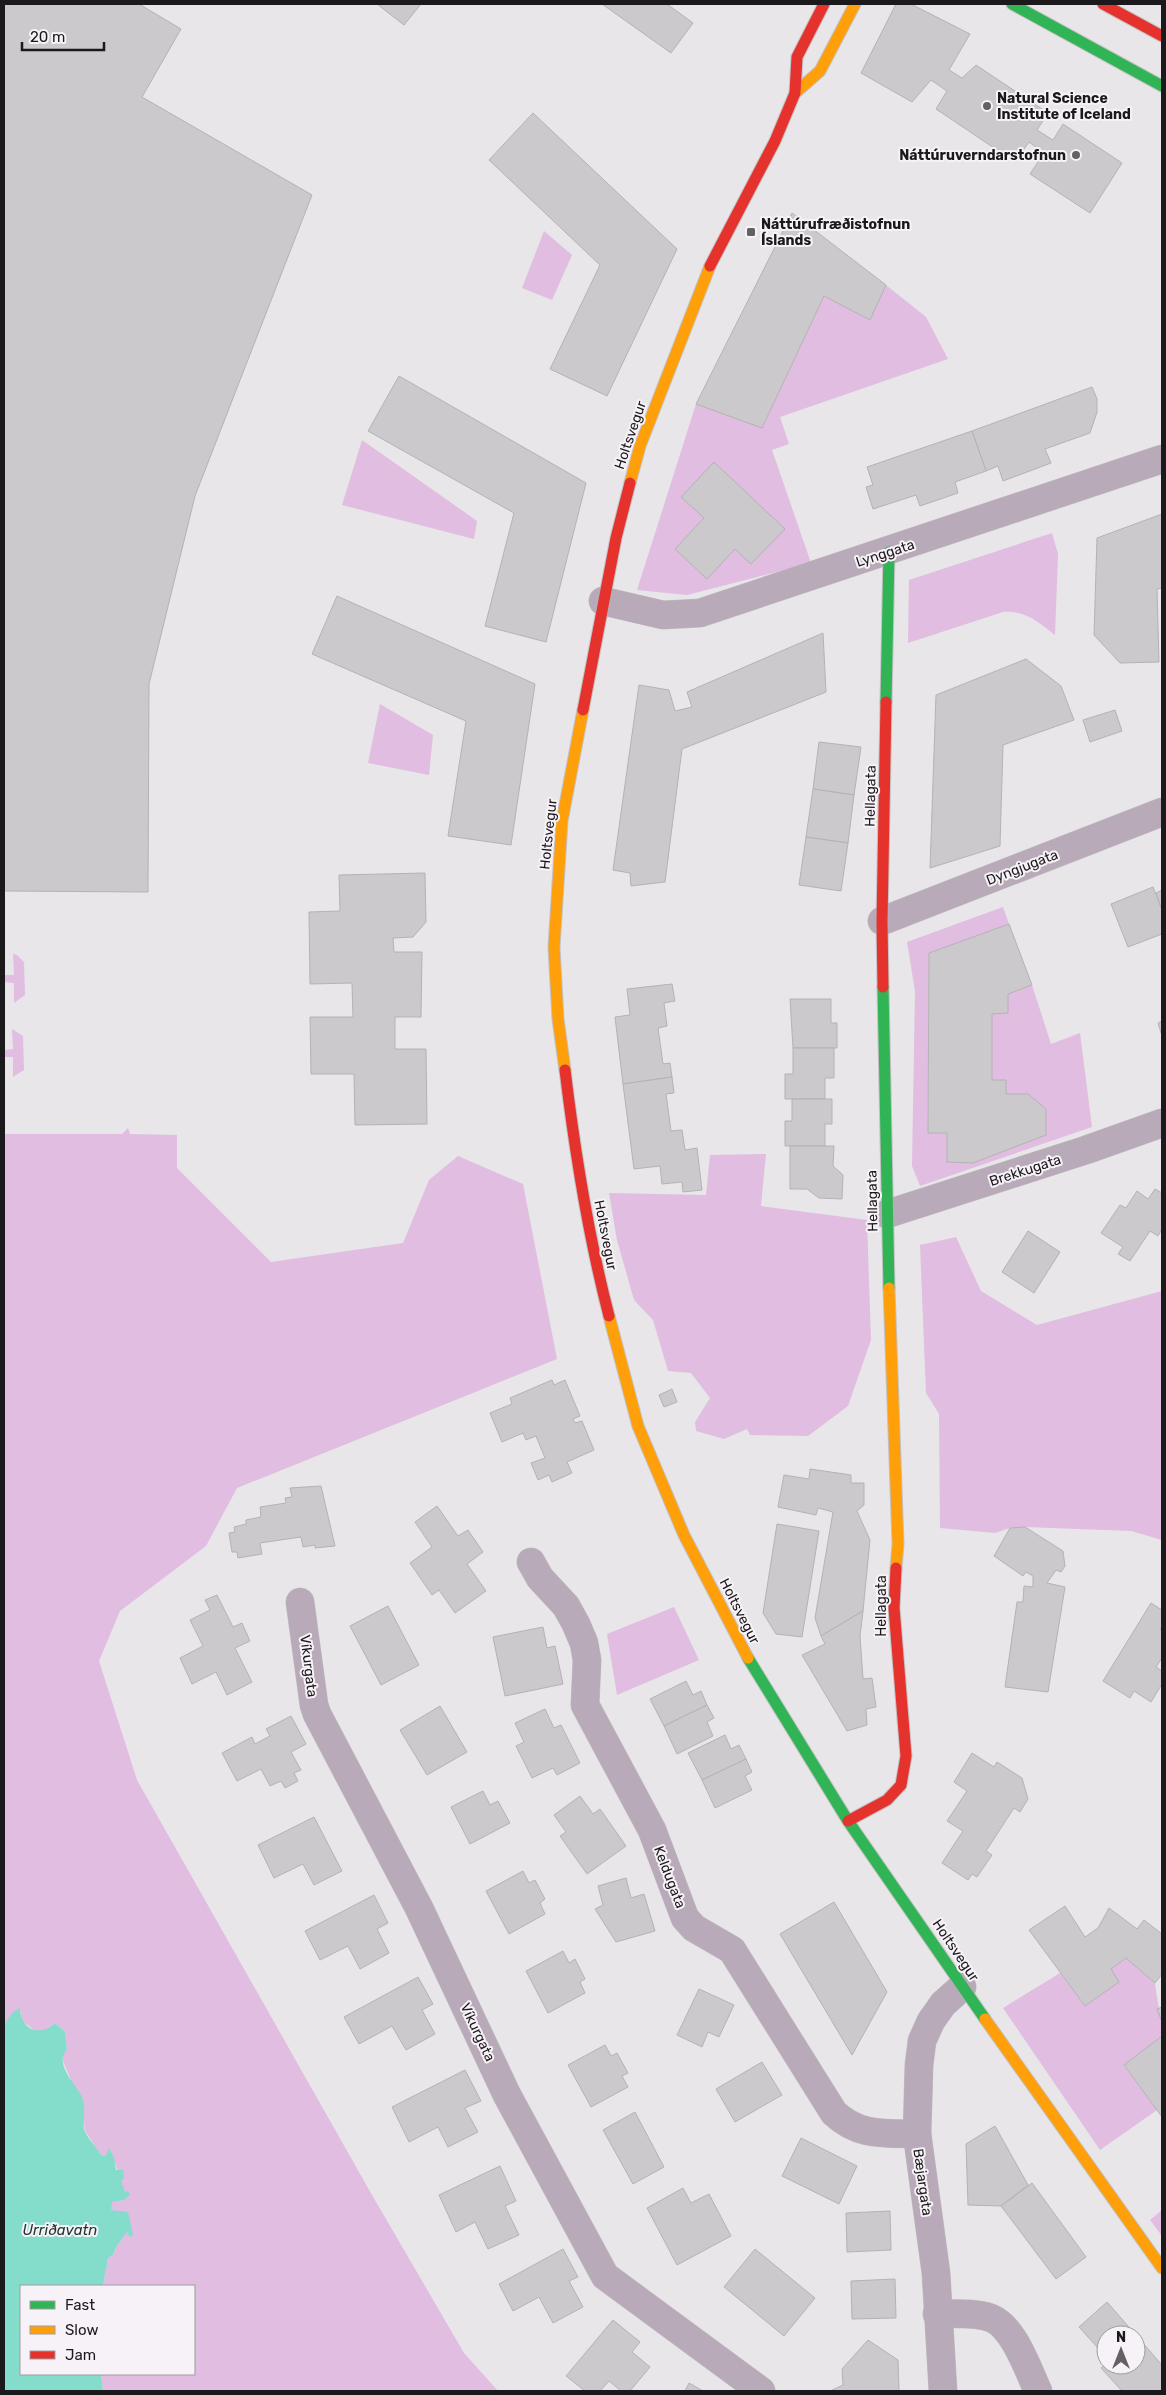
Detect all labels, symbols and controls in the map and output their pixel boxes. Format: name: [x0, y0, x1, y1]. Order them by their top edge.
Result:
scale bar: [22, 20, 105, 52]
text: 20 m: [30, 28, 65, 46]
place label: Natural Science Institute of Iceland: [997, 90, 1131, 123]
marker: Natural Science Institute of Iceland: [981, 100, 993, 112]
place label: Náttúruverndarstofnun: [899, 147, 1066, 164]
marker: Náttúruverndarstofnun: [1070, 149, 1082, 161]
place label: Náttúrufræðistofnun Íslands: [761, 216, 910, 249]
marker: Náttúrufræðistofnun Íslands: [745, 226, 757, 238]
street label: Holtsvegur: [611, 398, 650, 472]
street label: Lynggata: [854, 536, 916, 571]
street label: Hellagata: [861, 765, 880, 827]
street label: Holtsvegur: [536, 797, 561, 870]
street label: Dyngjugata: [984, 846, 1060, 889]
street label: Brekkugata: [987, 1151, 1063, 1190]
street label: Hellagata: [863, 1170, 882, 1232]
street label: Holtsvegur: [590, 1199, 621, 1272]
street label: Hellagata: [873, 1575, 890, 1637]
street label: Holtsvegur: [716, 1576, 764, 1647]
street label: Víkurgata: [296, 1634, 321, 1698]
street label: Keldugata: [650, 1844, 689, 1911]
street label: Holtsvegur: [929, 1916, 983, 1985]
street label: Víkurgata: [457, 2000, 498, 2064]
street label: Bæjargata: [909, 2147, 936, 2217]
water label: Urriðavatn: [23, 2221, 97, 2239]
legend: [20, 2285, 195, 2375]
text: Fast: [65, 2296, 95, 2314]
text: Slow: [65, 2321, 98, 2339]
north arrow: [1096, 2325, 1146, 2375]
text: N: [1116, 2329, 1126, 2346]
text: Jam: [65, 2346, 96, 2364]

